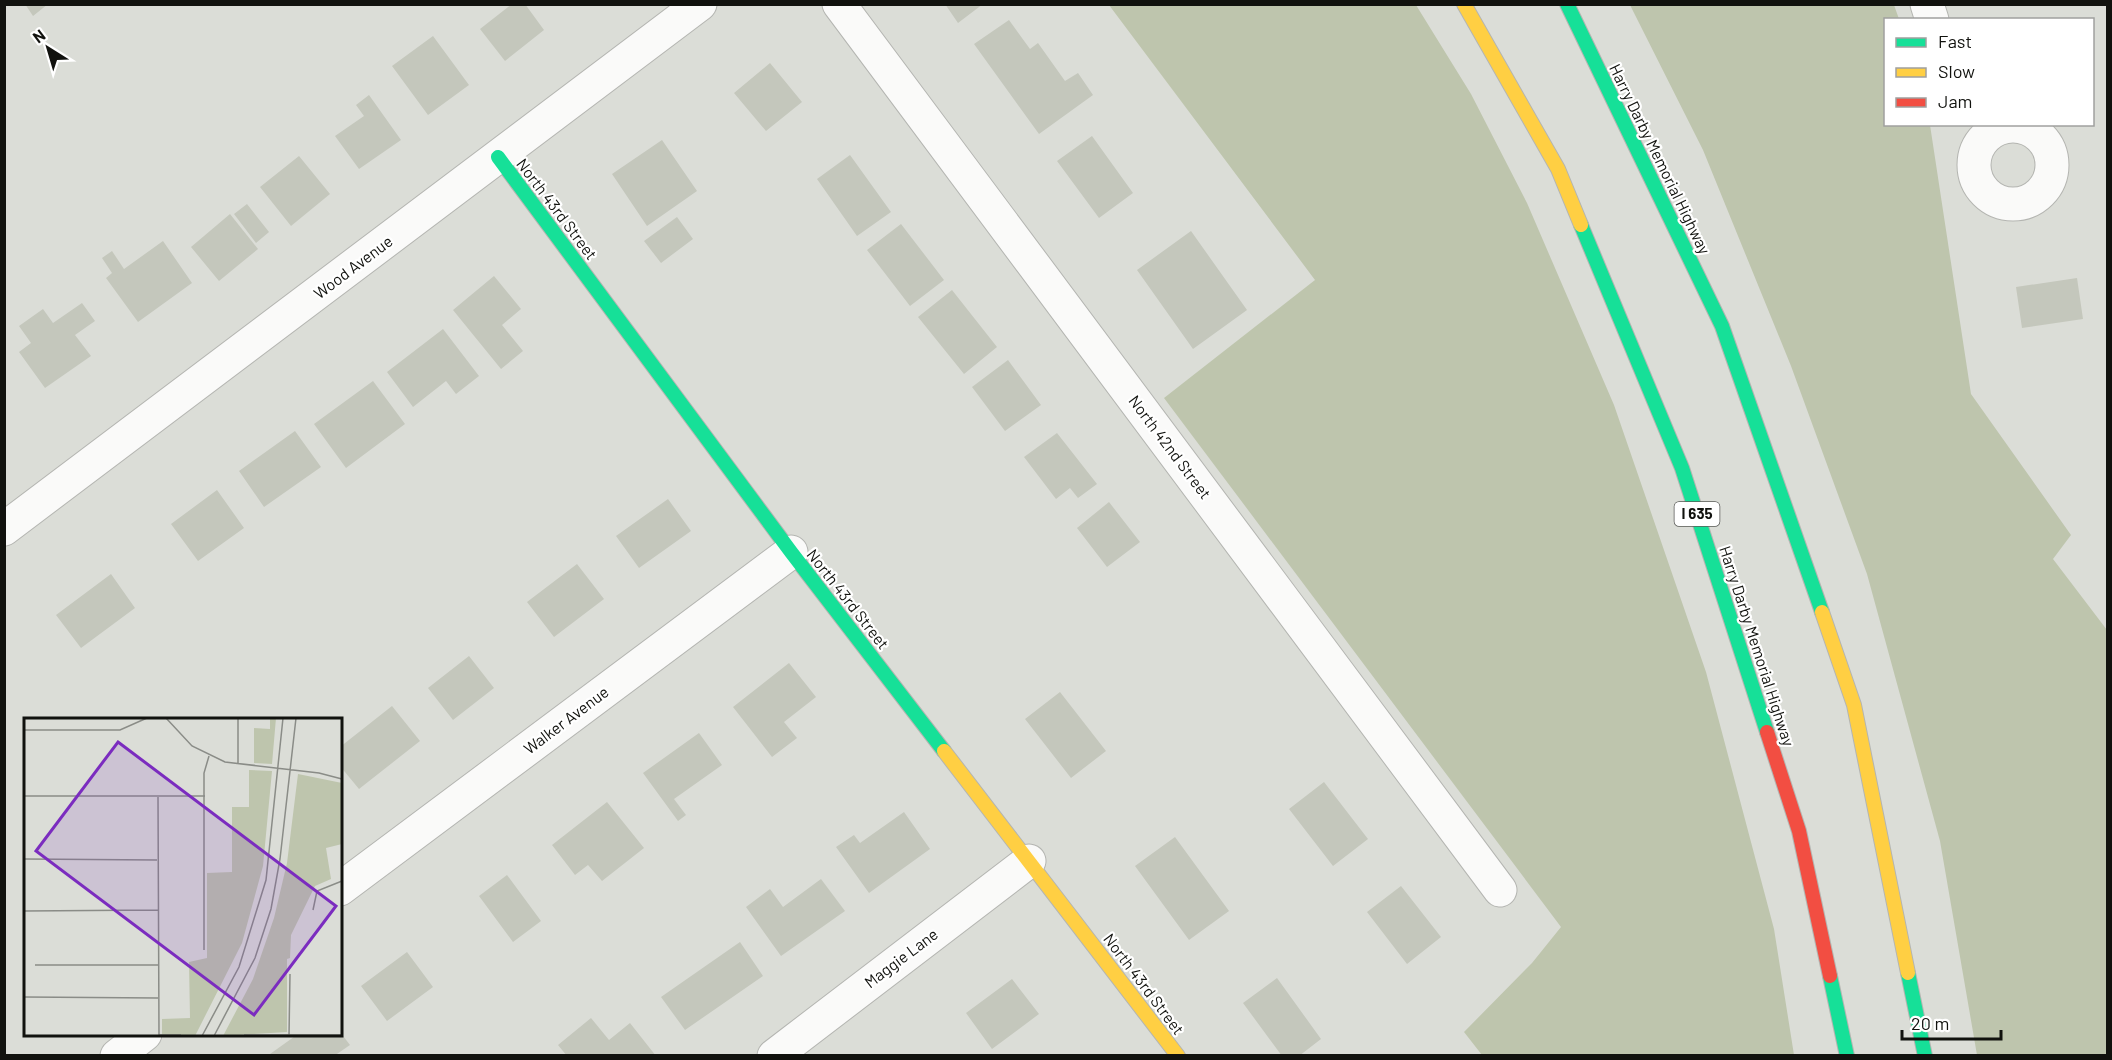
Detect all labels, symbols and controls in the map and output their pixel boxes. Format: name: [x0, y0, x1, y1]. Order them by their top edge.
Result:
north arrow: [18, 18, 78, 78]
legend: [1884, 18, 2094, 126]
text: N: [29, 25, 49, 46]
text: Fast: [1938, 30, 1972, 52]
street label: Harry Darby Memorial Highway: [1606, 60, 1715, 258]
text: Slow: [1938, 60, 1975, 82]
text: Jam: [1938, 90, 1972, 112]
street label: North 43rd Street: [513, 154, 602, 263]
street label: Wood Avenue: [310, 231, 396, 302]
street label: North 42nd Street: [1125, 391, 1216, 502]
road number: I 635: [1674, 502, 1720, 526]
street label: Harry Darby Memorial Highway: [1716, 543, 1799, 749]
street label: North 43rd Street: [803, 545, 893, 652]
street label: Walker Avenue: [520, 682, 612, 758]
inset map: [24, 718, 342, 1036]
street label: Maggie Lane: [860, 924, 941, 991]
street label: North 43rd Street: [1100, 929, 1189, 1038]
scale bar: [1902, 1003, 2001, 1041]
text: 20 m: [1911, 1012, 1949, 1034]

